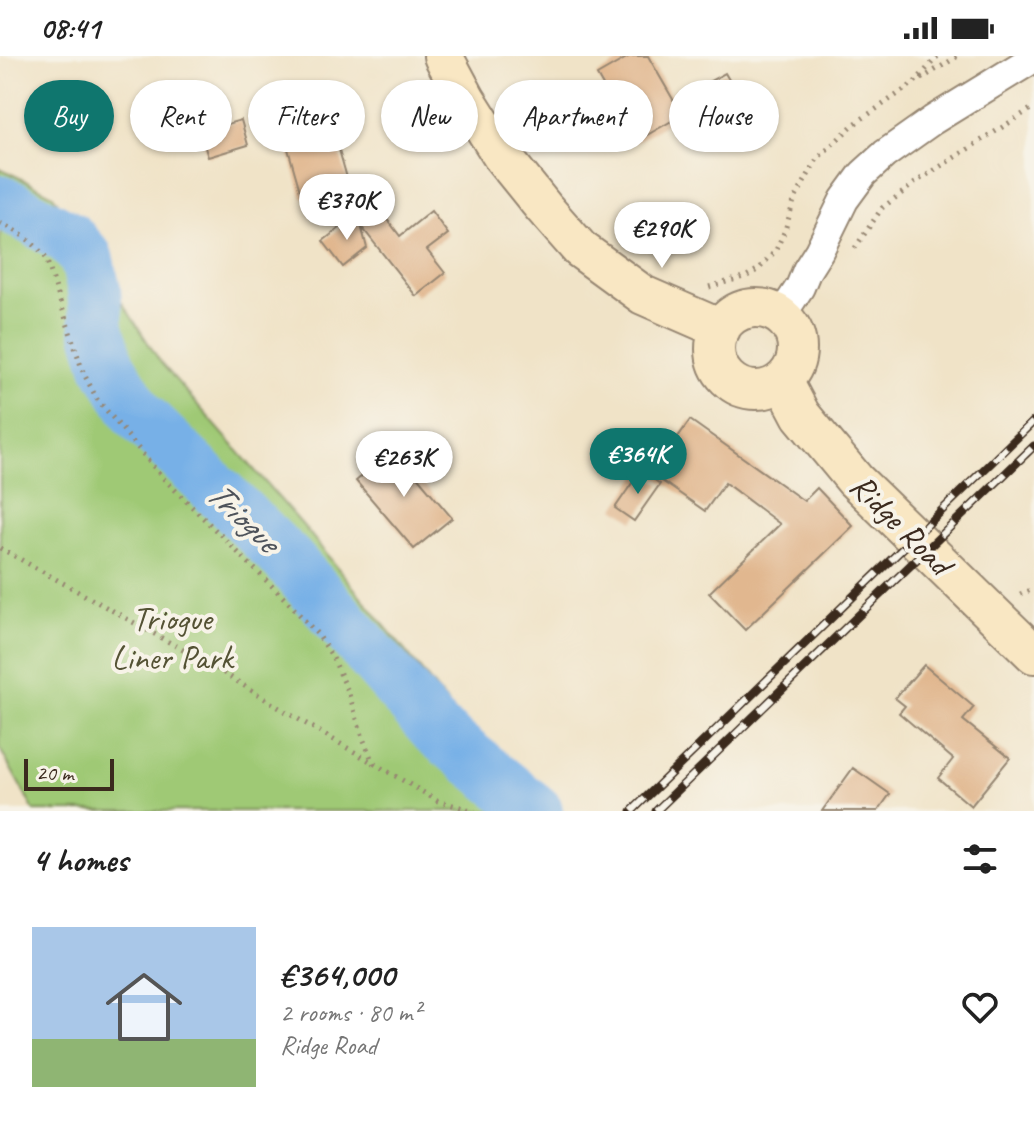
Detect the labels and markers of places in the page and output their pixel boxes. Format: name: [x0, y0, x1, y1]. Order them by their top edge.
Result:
pin: €370K: [291, 174, 403, 242]
pin: €290K: [606, 202, 718, 270]
pin: €364K: [582, 428, 694, 496]
pin: €263K: [348, 431, 460, 499]

